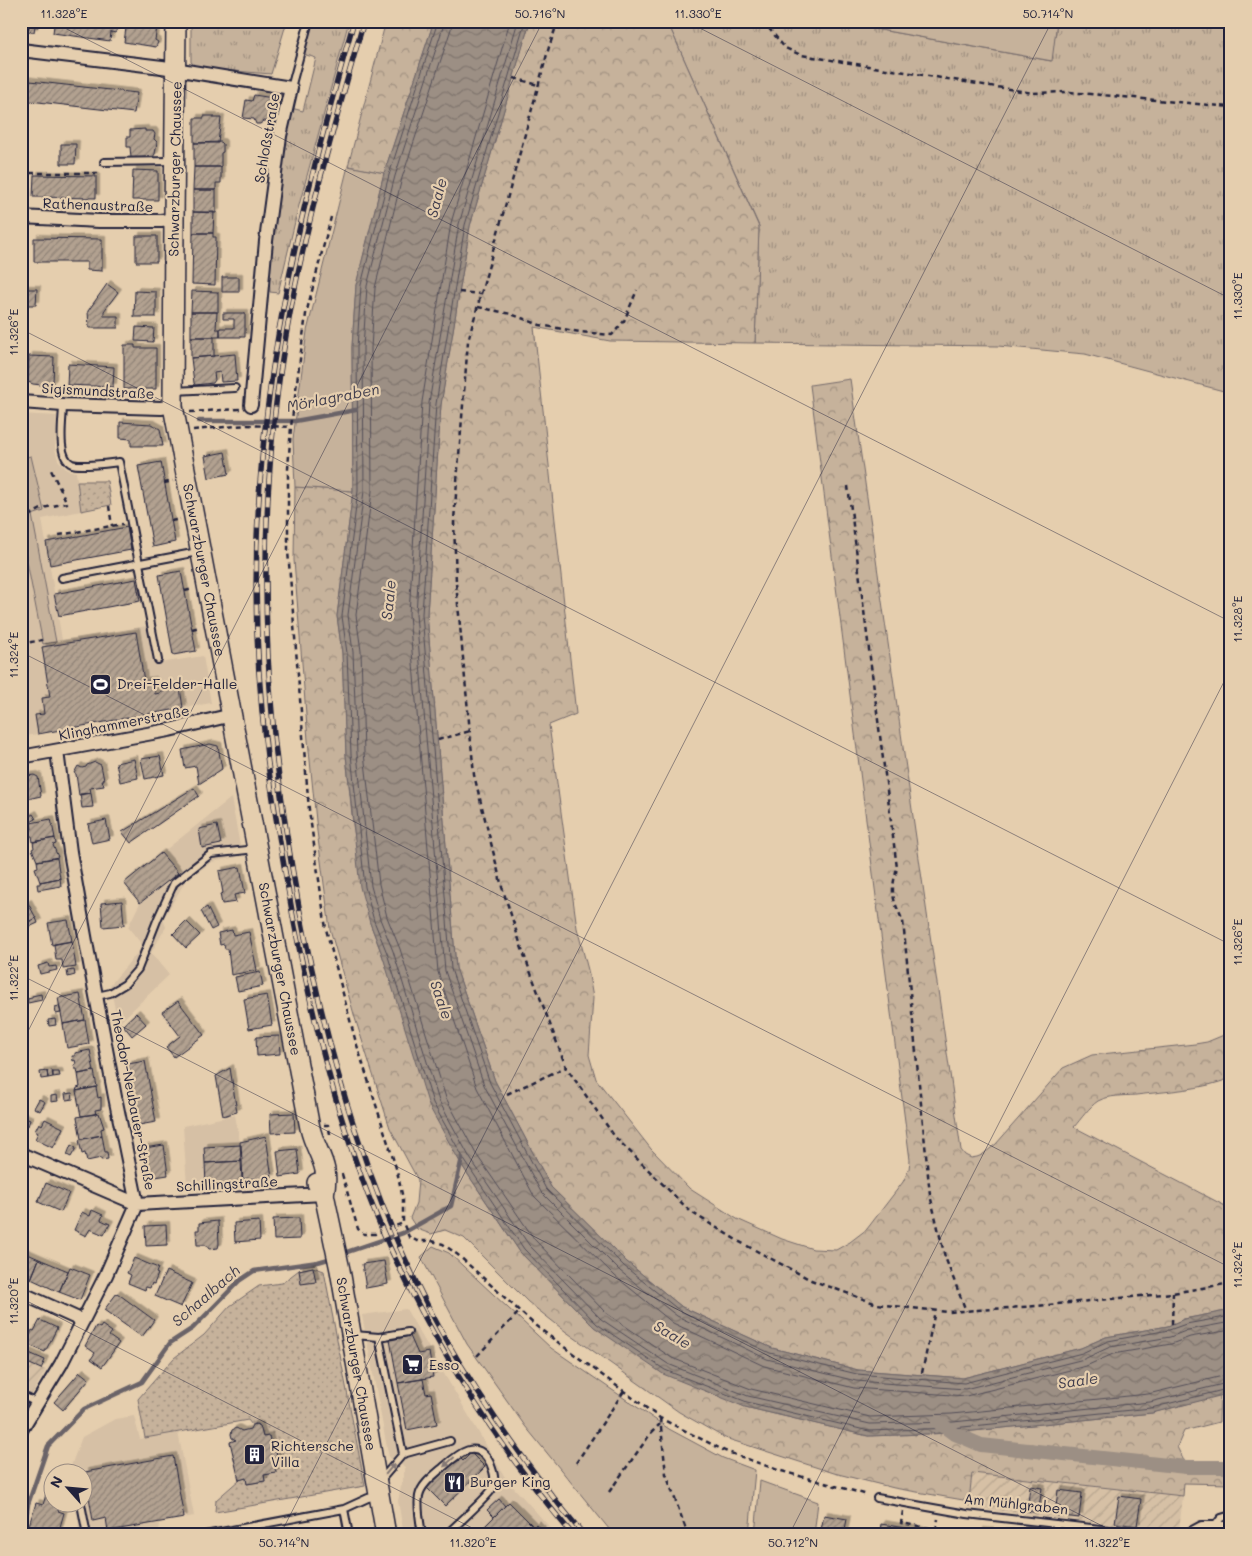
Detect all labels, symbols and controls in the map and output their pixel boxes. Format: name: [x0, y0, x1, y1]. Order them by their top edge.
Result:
text: 11.328°E: [41, 5, 87, 21]
text: 50.716°N: [515, 5, 565, 21]
text: 11.330°E: [674, 5, 722, 21]
text: 50.714°N: [1023, 5, 1073, 21]
street label: Schwarzburger Chaussee: [163, 81, 186, 257]
street label: Schloßstraße: [249, 91, 284, 184]
water label: Saale: [421, 176, 451, 220]
street label: Rathenaustraße: [42, 193, 154, 216]
text: 11.330°E: [1229, 272, 1245, 320]
text: 11.326°E: [5, 309, 21, 355]
street label: Sigismundstraße: [41, 378, 155, 403]
water label: Mörlagraben: [285, 378, 381, 416]
street label: Schwarzburger Chaussee: [179, 482, 230, 658]
water label: Saale: [376, 579, 400, 621]
text: 11.328°E: [1229, 596, 1245, 642]
text: 11.324°E: [5, 632, 21, 678]
sports icon: Drei-Felder-Halle: [89, 672, 113, 696]
place label: Drei-Felder-Halle: [117, 674, 237, 693]
street label: Klinghammerstraße: [57, 700, 191, 745]
street label: Schwarzburger Chaussee: [255, 881, 306, 1057]
text: 11.326°E: [1229, 919, 1245, 965]
text: 11.322°E: [5, 955, 21, 1001]
water label: Saale: [426, 977, 458, 1022]
street label: Theodor-Neubauer-Straße: [107, 1008, 160, 1192]
street label: Schillingstraße: [176, 1171, 278, 1196]
text: 11.324°E: [1229, 1242, 1245, 1288]
water label: Schaalbach: [167, 1260, 244, 1330]
street label: Schwarzburger Chaussee: [332, 1276, 381, 1452]
text: 11.320°E: [5, 1277, 21, 1324]
water label: Saale: [650, 1315, 695, 1353]
supermarket icon: Esso: [401, 1353, 425, 1377]
place label: Esso: [429, 1355, 459, 1374]
water label: Saale: [1057, 1367, 1099, 1393]
place label: Richtersche Villa: [271, 1436, 354, 1471]
building icon: Richtersche Villa: [243, 1442, 267, 1466]
one-way arrow: [443, 1456, 455, 1468]
one-way arrow: [385, 1462, 396, 1475]
north arrow: [42, 1464, 92, 1514]
restaurant icon: Burger King: [442, 1470, 466, 1494]
place label: Burger King: [470, 1472, 550, 1491]
text: N: [45, 1473, 67, 1491]
street label: Am Mühlgraben: [963, 1489, 1069, 1518]
text: 50.714°N: [259, 1534, 309, 1550]
text: 11.320°E: [450, 1534, 497, 1550]
text: 50.712°N: [768, 1534, 818, 1550]
text: 11.322°E: [1084, 1534, 1130, 1550]

